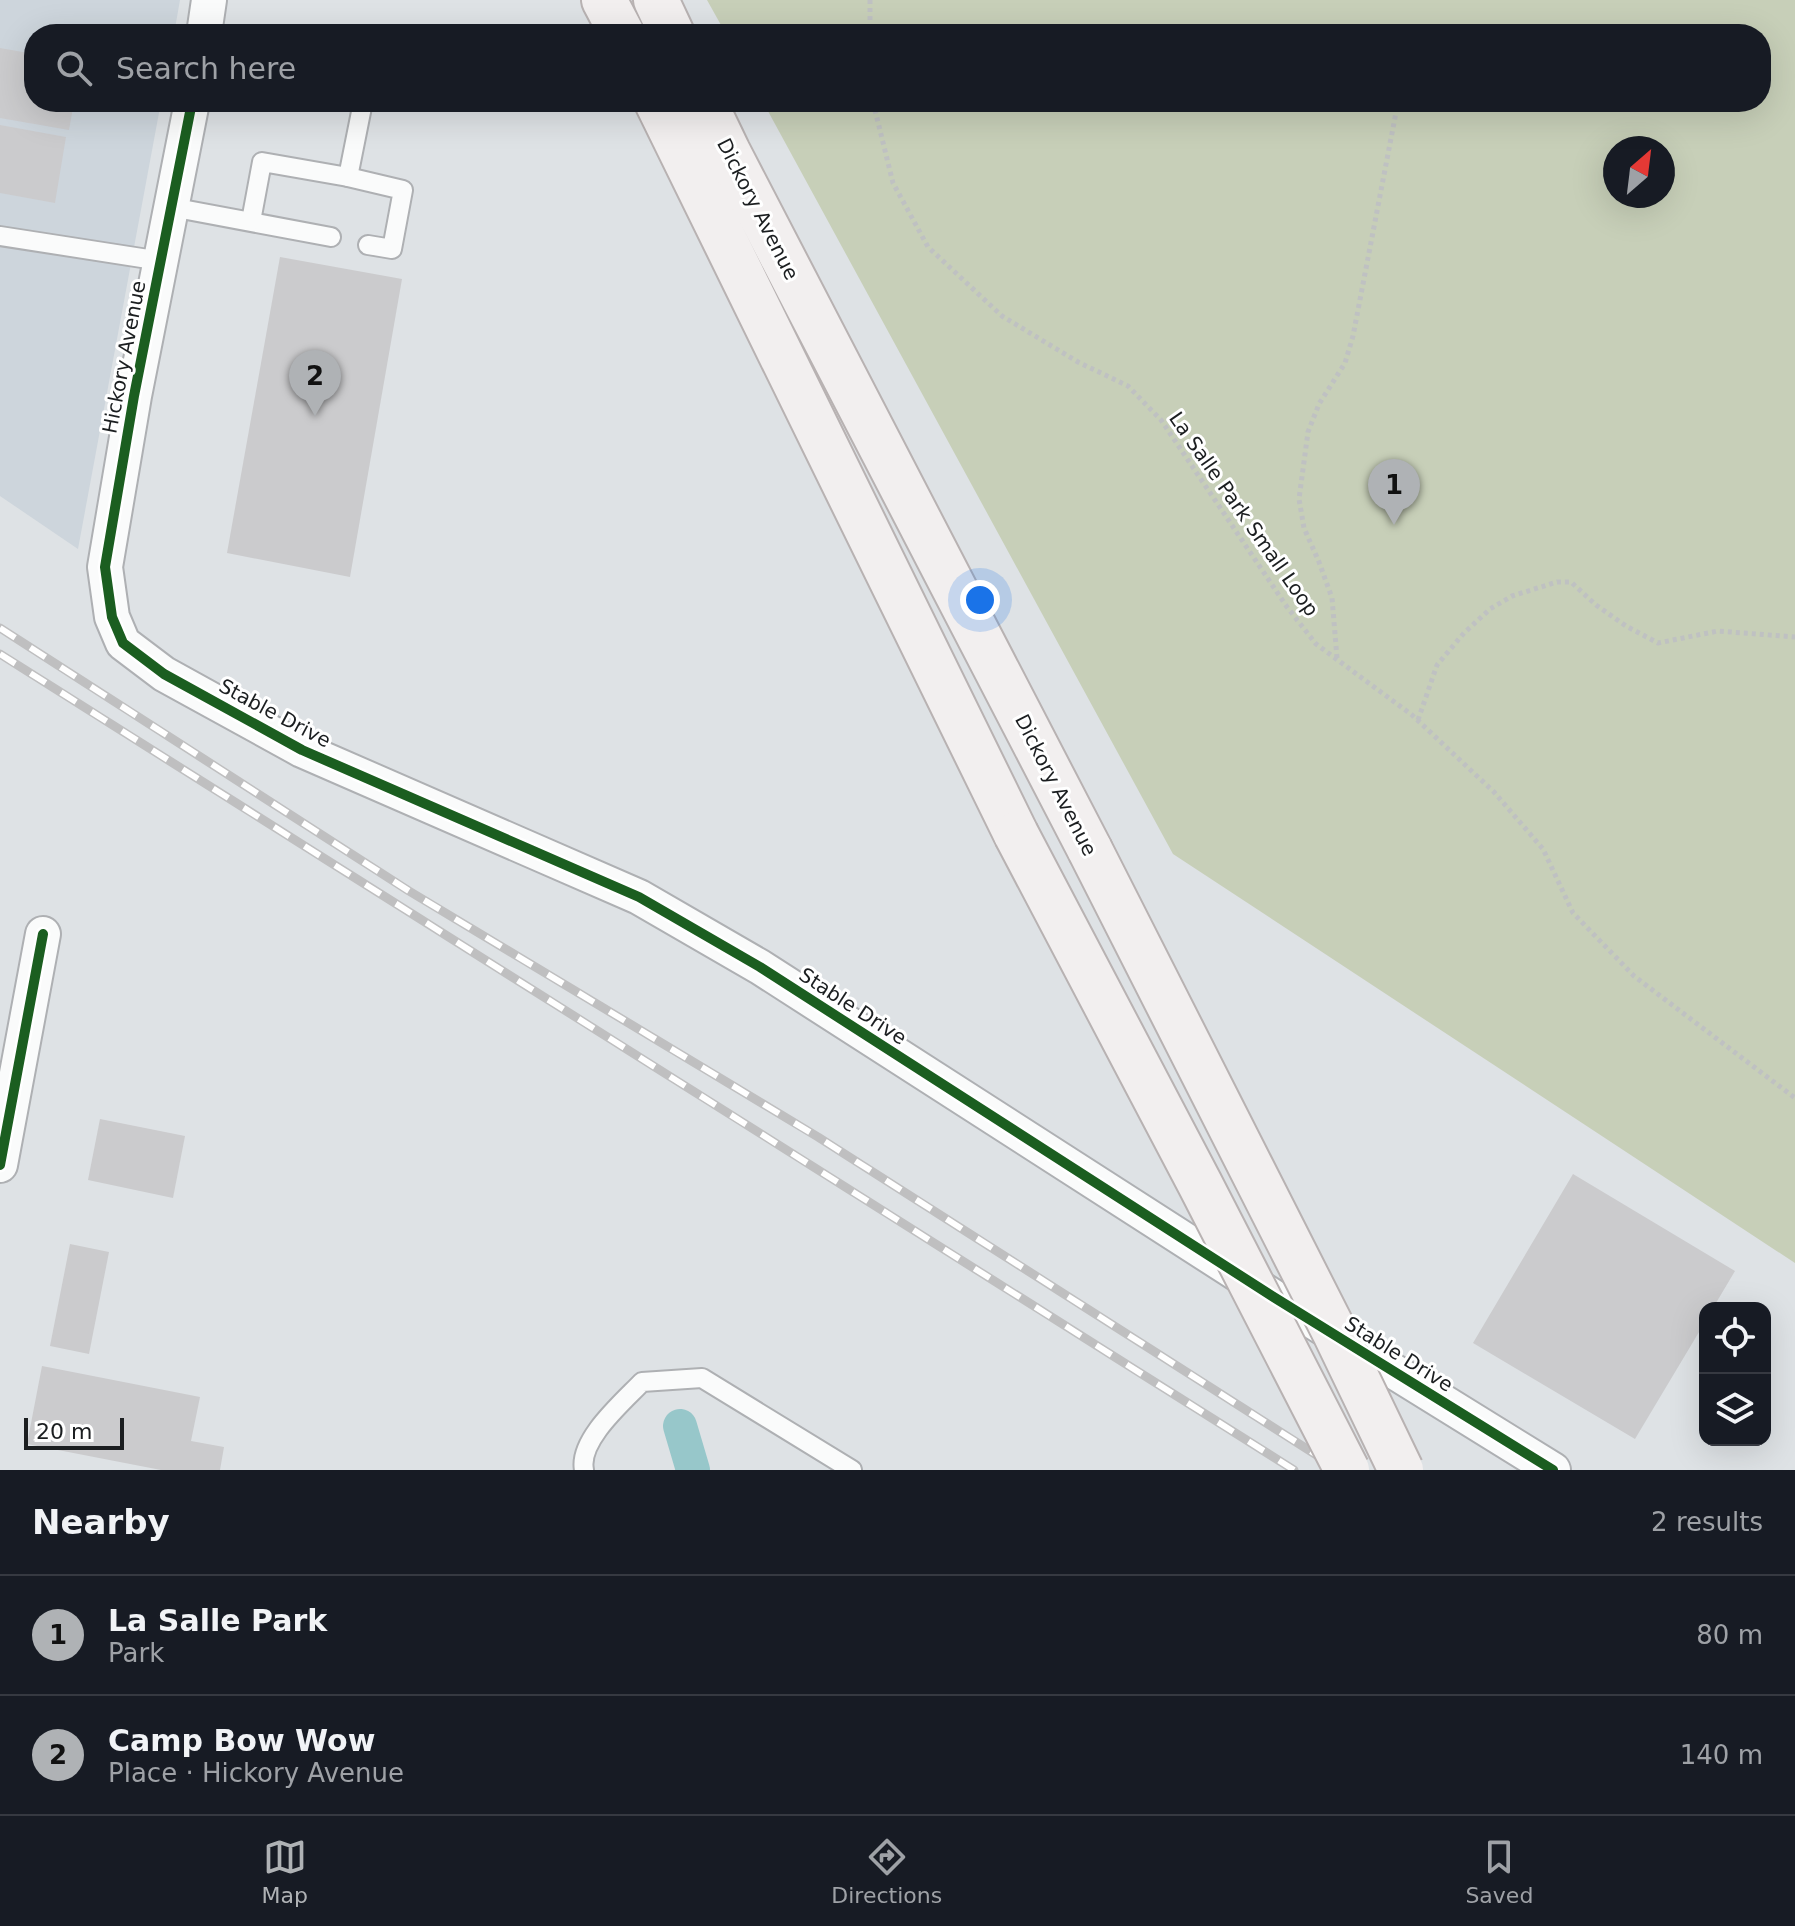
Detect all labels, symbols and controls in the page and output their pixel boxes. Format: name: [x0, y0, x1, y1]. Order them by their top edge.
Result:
search box: [24, 24, 1771, 112]
icon: search: [52, 46, 96, 90]
text: Search here: [116, 51, 296, 86]
street label: Dickory Avenue: [712, 134, 804, 284]
north arrow: [1603, 136, 1675, 208]
street label: Hickory Avenue: [97, 278, 151, 436]
pin: 2: [289, 350, 341, 416]
street label: La Salle Park Small Loop: [1164, 407, 1324, 621]
pin: 1: [1368, 459, 1420, 525]
your location: [960, 580, 1000, 620]
street label: Stable Drive: [215, 674, 335, 752]
street label: Dickory Avenue: [1010, 710, 1102, 860]
street label: Stable Drive: [795, 962, 911, 1050]
map controls: [1699, 1302, 1771, 1446]
button: locate: [1699, 1302, 1771, 1374]
street label: Stable Drive: [1340, 1311, 1458, 1397]
button: layers: [1699, 1374, 1771, 1446]
scale bar: [24, 1414, 124, 1450]
text: 20 m: [36, 1419, 92, 1444]
text: Nearby: [32, 1502, 170, 1542]
text: 2 results: [1651, 1507, 1763, 1537]
text: La Salle Park: [108, 1603, 327, 1638]
text: 1: [49, 1620, 67, 1650]
text: 80 m: [1696, 1620, 1763, 1650]
text: Park: [108, 1638, 164, 1668]
text: Camp Bow Wow: [108, 1723, 375, 1758]
text: 2: [49, 1740, 67, 1770]
text: 140 m: [1680, 1740, 1763, 1770]
text: Place · Hickory Avenue: [108, 1758, 404, 1788]
tab: Map: [262, 1835, 308, 1908]
tab: Directions: [831, 1835, 942, 1908]
tab: Saved: [1465, 1835, 1533, 1908]

